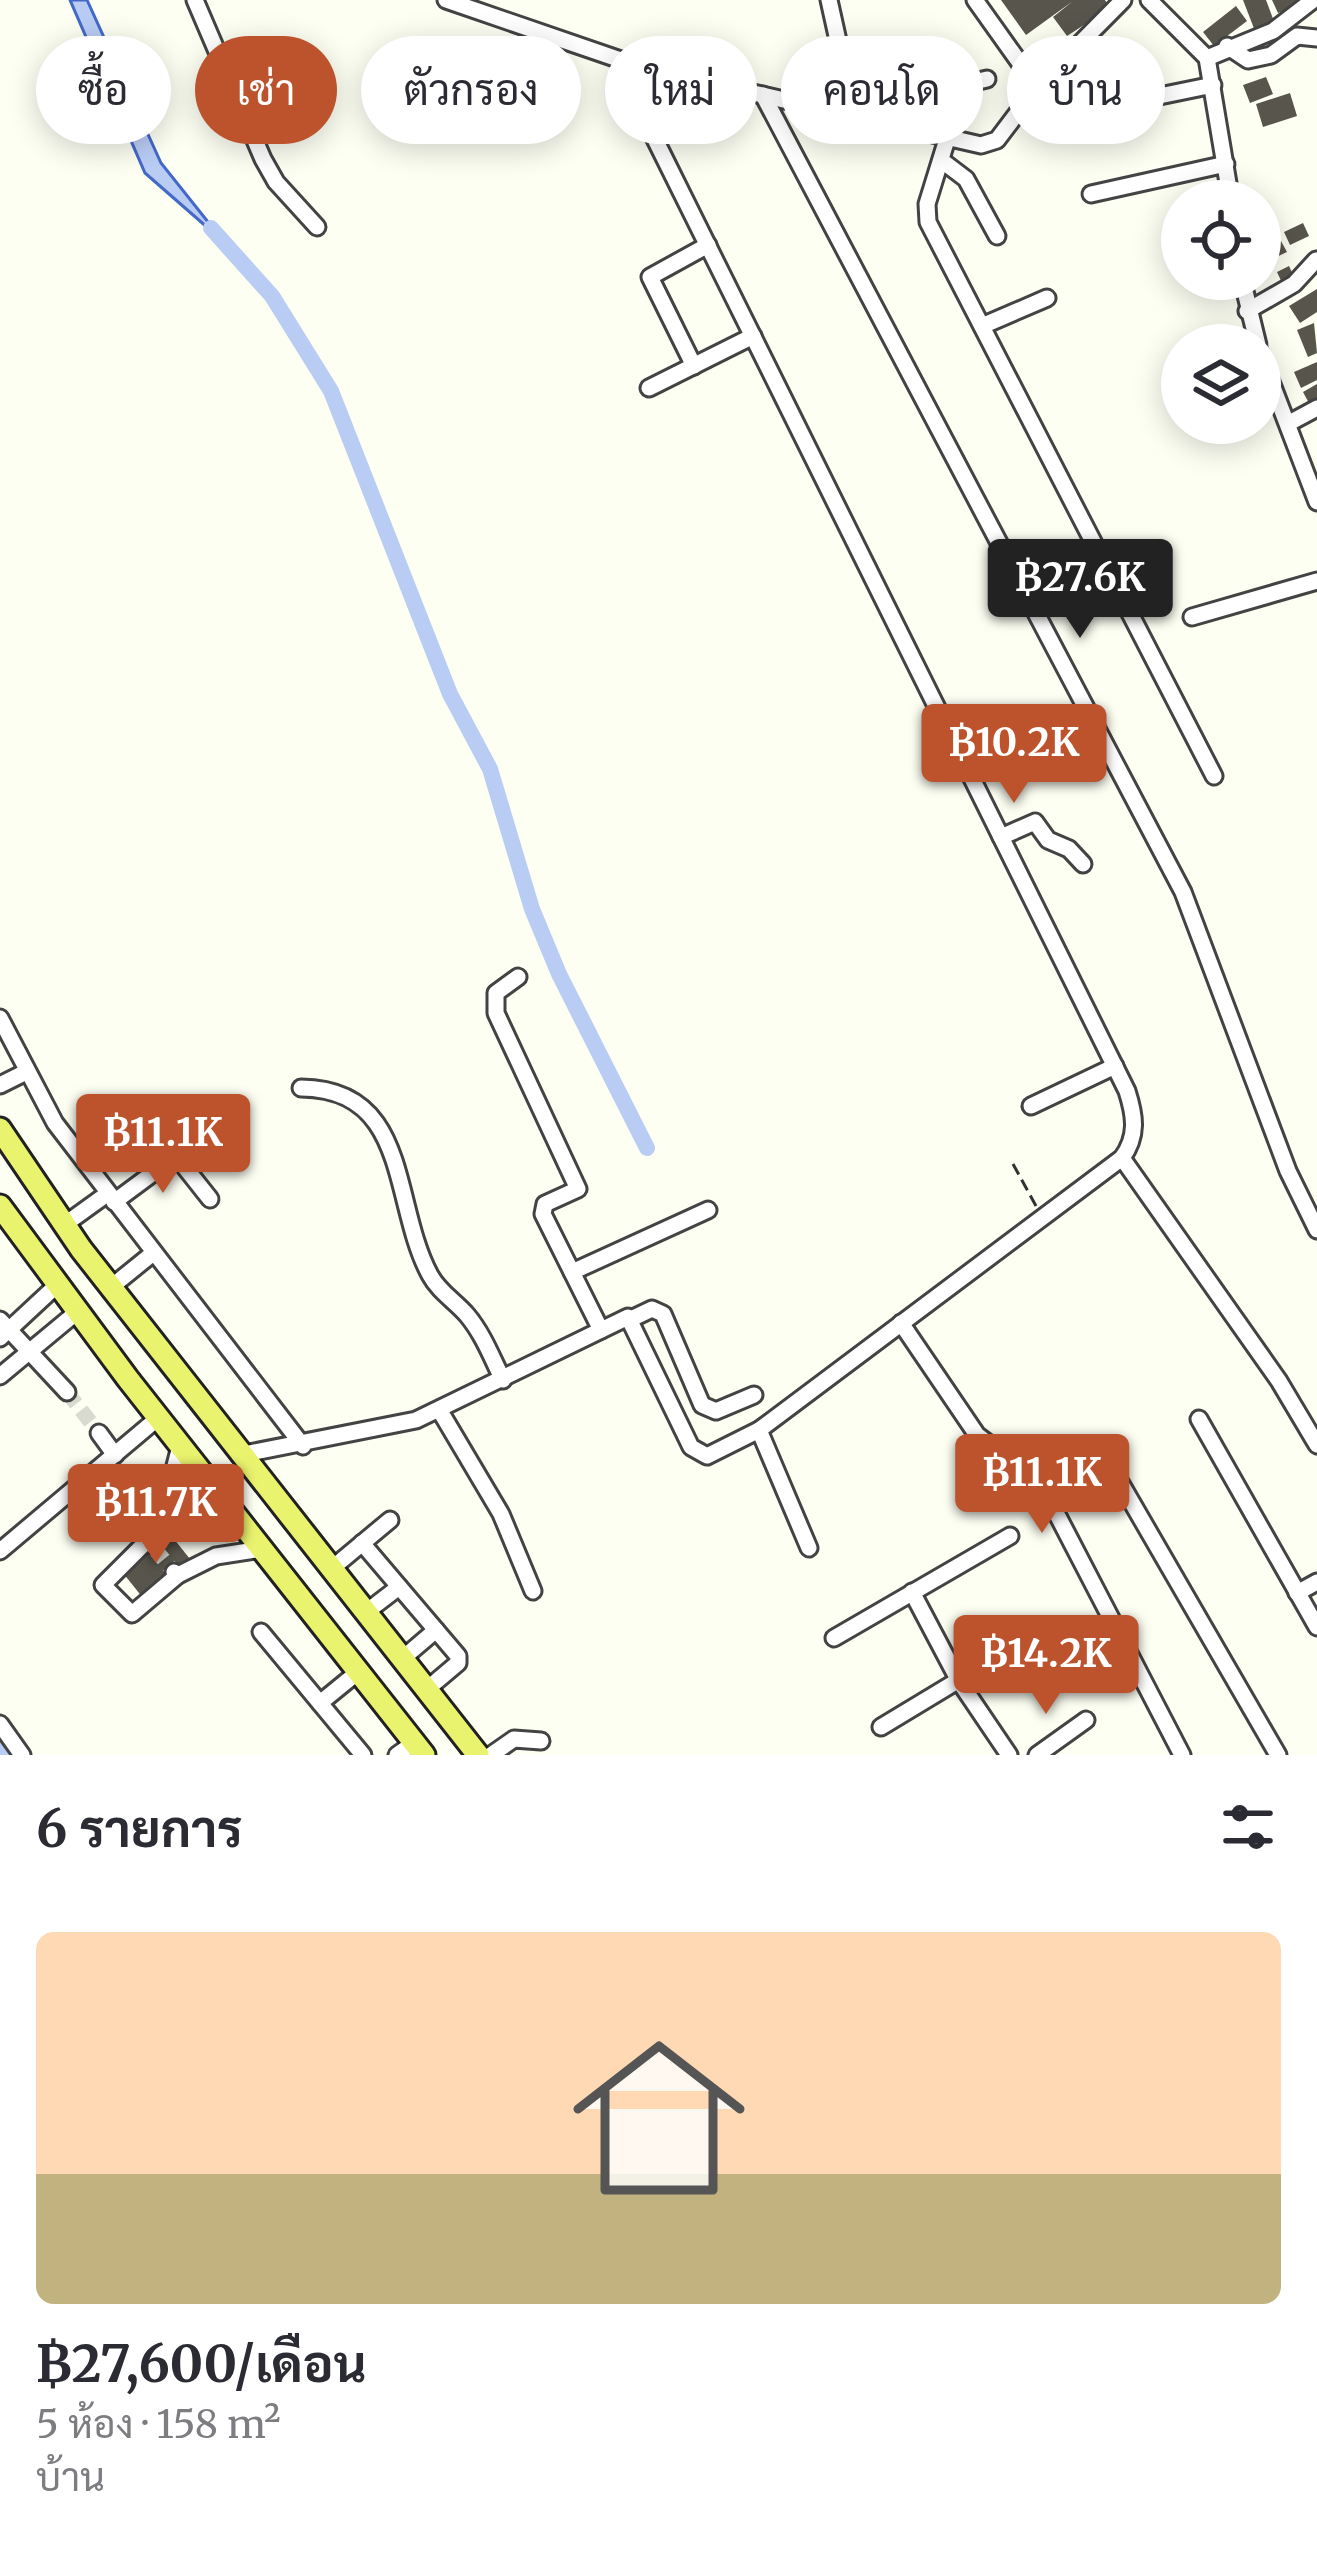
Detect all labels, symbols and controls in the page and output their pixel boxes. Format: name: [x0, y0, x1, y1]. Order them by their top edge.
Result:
chip: ซื้อ: [36, 36, 171, 144]
chip: เช่า: [195, 36, 337, 144]
chip: ตัวกรอง: [361, 36, 581, 144]
chip: ใหม่: [605, 36, 757, 144]
chip: คอนโด: [781, 36, 983, 144]
chip: บ้าน: [1007, 36, 1165, 144]
map controls: [1161, 180, 1281, 444]
button: locate: [1161, 180, 1281, 300]
button: layers: [1161, 324, 1281, 444]
pin: ฿27.6K: [982, 539, 1178, 641]
text: ฿27.6K: [1015, 553, 1145, 602]
pin: ฿10.2K: [916, 704, 1112, 806]
text: ฿10.2K: [949, 718, 1079, 767]
pin: ฿11.1K: [65, 1094, 261, 1196]
text: ฿11.1K: [103, 1108, 223, 1157]
pin: ฿11.1K: [944, 1434, 1140, 1536]
text: ฿11.1K: [982, 1448, 1102, 1497]
pin: ฿11.7K: [58, 1464, 254, 1566]
text: ฿11.7K: [95, 1478, 217, 1527]
pin: ฿14.2K: [948, 1615, 1144, 1717]
text: ฿14.2K: [981, 1629, 1111, 1678]
icon: filters: [1215, 1794, 1281, 1860]
text: 6 รายการ: [36, 1797, 243, 1861]
icon: home: [551, 2010, 767, 2226]
text: ฿27,600/เดือน: [36, 2332, 367, 2396]
text: 5 ห้อง · 158 m²: [36, 2400, 281, 2449]
text: บ้าน: [36, 2453, 105, 2502]

